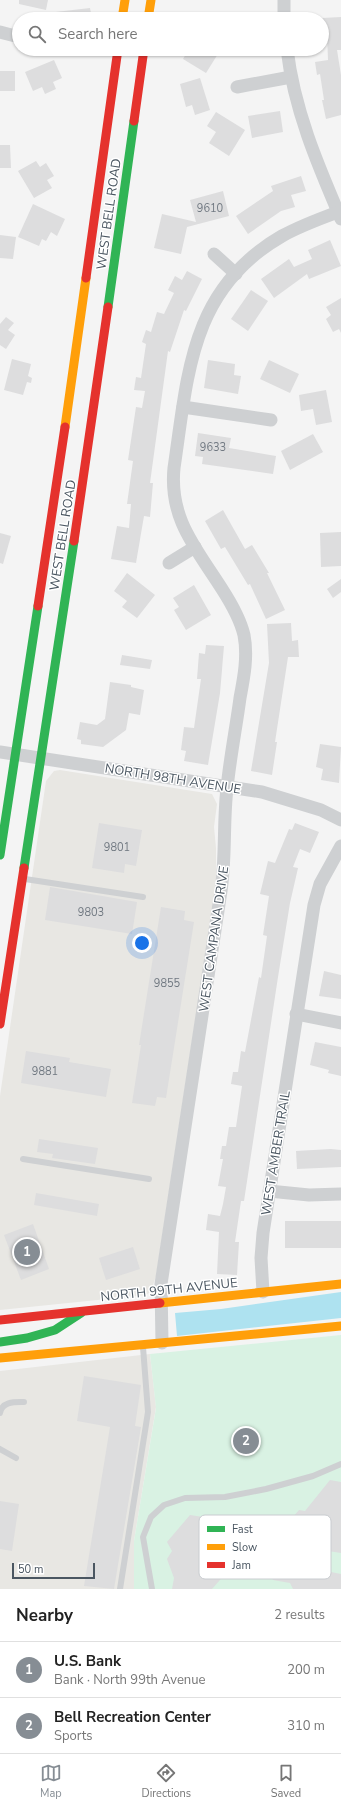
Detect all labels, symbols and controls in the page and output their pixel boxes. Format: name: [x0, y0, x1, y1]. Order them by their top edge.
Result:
search box: [12, 12, 329, 56]
icon: search: [26, 23, 48, 45]
text: Search here: [58, 24, 138, 44]
street label: WEST BELL ROAD: [92, 157, 126, 271]
house number: 9610: [197, 201, 224, 216]
house number: 9633: [200, 440, 226, 455]
street label: WEST BELL ROAD: [45, 478, 81, 592]
street label: NORTH 98TH AVENUE: [103, 759, 242, 799]
house number: 9801: [104, 840, 130, 855]
street label: WEST CAMPANA DRIVE: [195, 865, 233, 1013]
house number: 9803: [78, 905, 104, 920]
your location: [132, 933, 152, 953]
house number: 9855: [154, 976, 181, 991]
house number: 9881: [32, 1064, 58, 1079]
street label: WEST AMBER TRAIL: [257, 1090, 295, 1217]
pin: 1: [14, 1237, 40, 1267]
street label: NORTH 99TH AVENUE: [100, 1274, 239, 1306]
pin: 2: [233, 1426, 259, 1456]
legend: [199, 1515, 331, 1579]
text: Fast: [232, 1522, 253, 1537]
text: Slow: [232, 1540, 257, 1555]
text: Jam: [231, 1558, 251, 1573]
scale bar: [12, 1561, 95, 1580]
text: 50 m: [18, 1562, 43, 1577]
text: Nearby: [16, 1604, 73, 1627]
text: 2 results: [274, 1606, 325, 1624]
text: U.S. Bank: [54, 1651, 121, 1671]
text: 1: [25, 1661, 33, 1679]
text: 200 m: [287, 1661, 325, 1679]
text: Bank · North 99th Avenue: [54, 1671, 205, 1689]
text: Bell Recreation Center: [54, 1707, 211, 1727]
text: 2: [25, 1717, 33, 1735]
text: 310 m: [287, 1717, 325, 1735]
text: Sports: [54, 1727, 93, 1745]
tab: Map: [40, 1762, 62, 1801]
tab: Directions: [142, 1762, 191, 1801]
tab: Saved: [271, 1762, 301, 1801]

